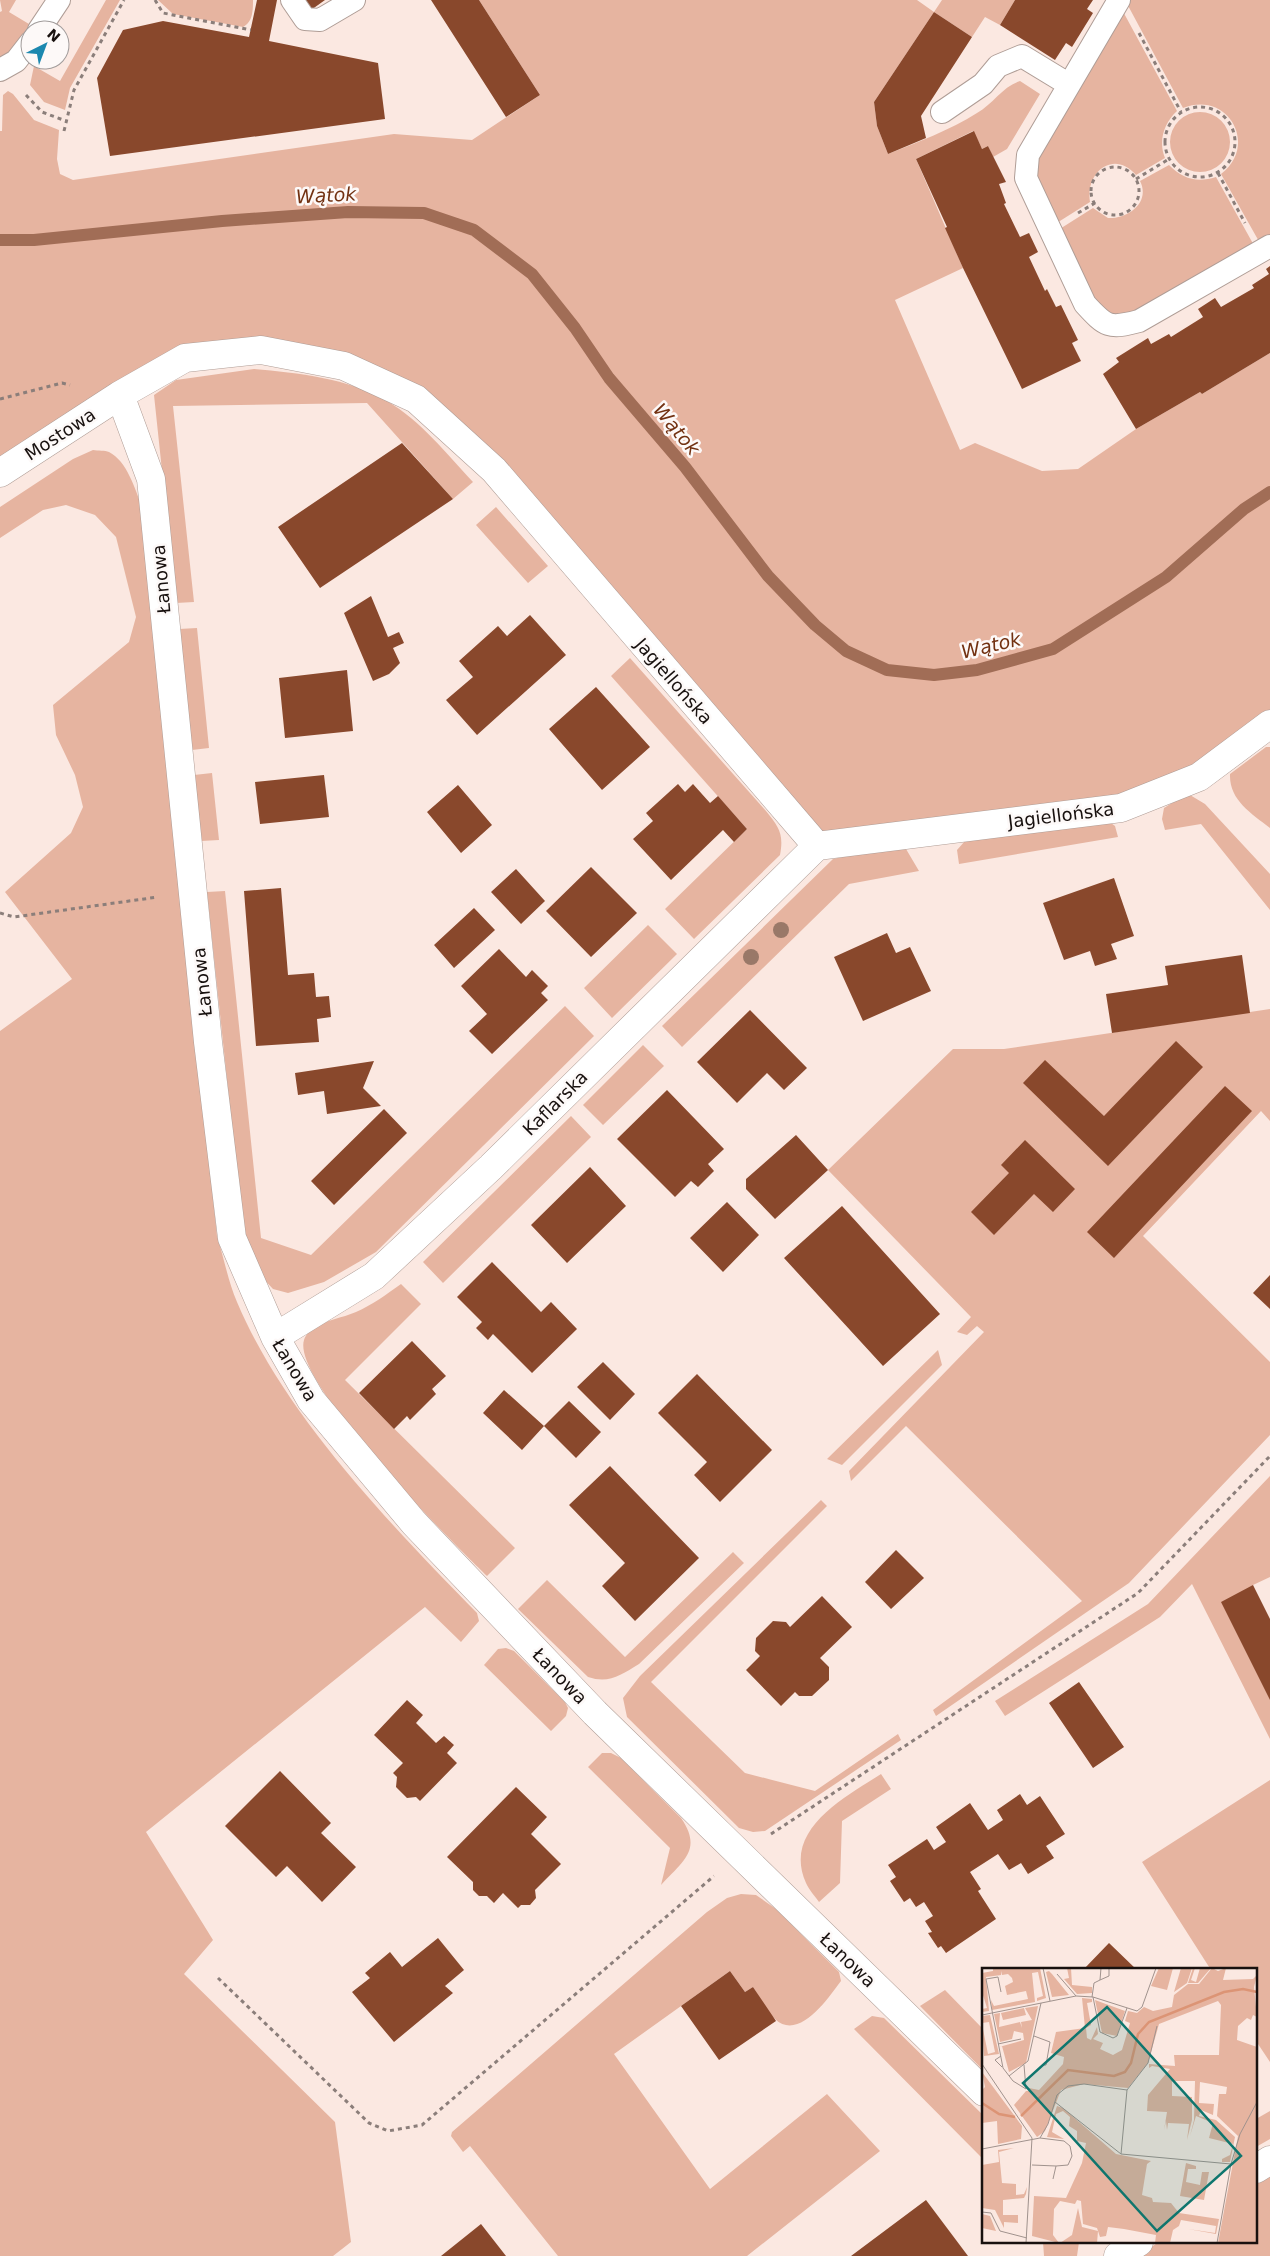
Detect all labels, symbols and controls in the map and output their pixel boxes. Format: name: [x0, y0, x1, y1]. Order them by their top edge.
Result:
north arrow: [20, 20, 70, 70]
text: N: [44, 25, 63, 45]
water label: Wątok: [295, 182, 358, 208]
water label: Wątok: [649, 399, 706, 460]
street label: Mostowa: [21, 403, 99, 465]
street label: Łanowa: [148, 544, 175, 615]
water label: Wątok: [959, 627, 1024, 663]
street label: Jagiellońska: [630, 633, 717, 728]
street label: Jagiellońska: [1006, 798, 1115, 832]
street label: Łanowa: [188, 946, 216, 1019]
street label: Kaflarska: [518, 1066, 592, 1140]
street label: Łanowa: [268, 1334, 322, 1405]
street label: Łanowa: [528, 1643, 592, 1708]
street label: Łanowa: [815, 1928, 880, 1992]
inset map: [982, 1968, 1258, 2244]

